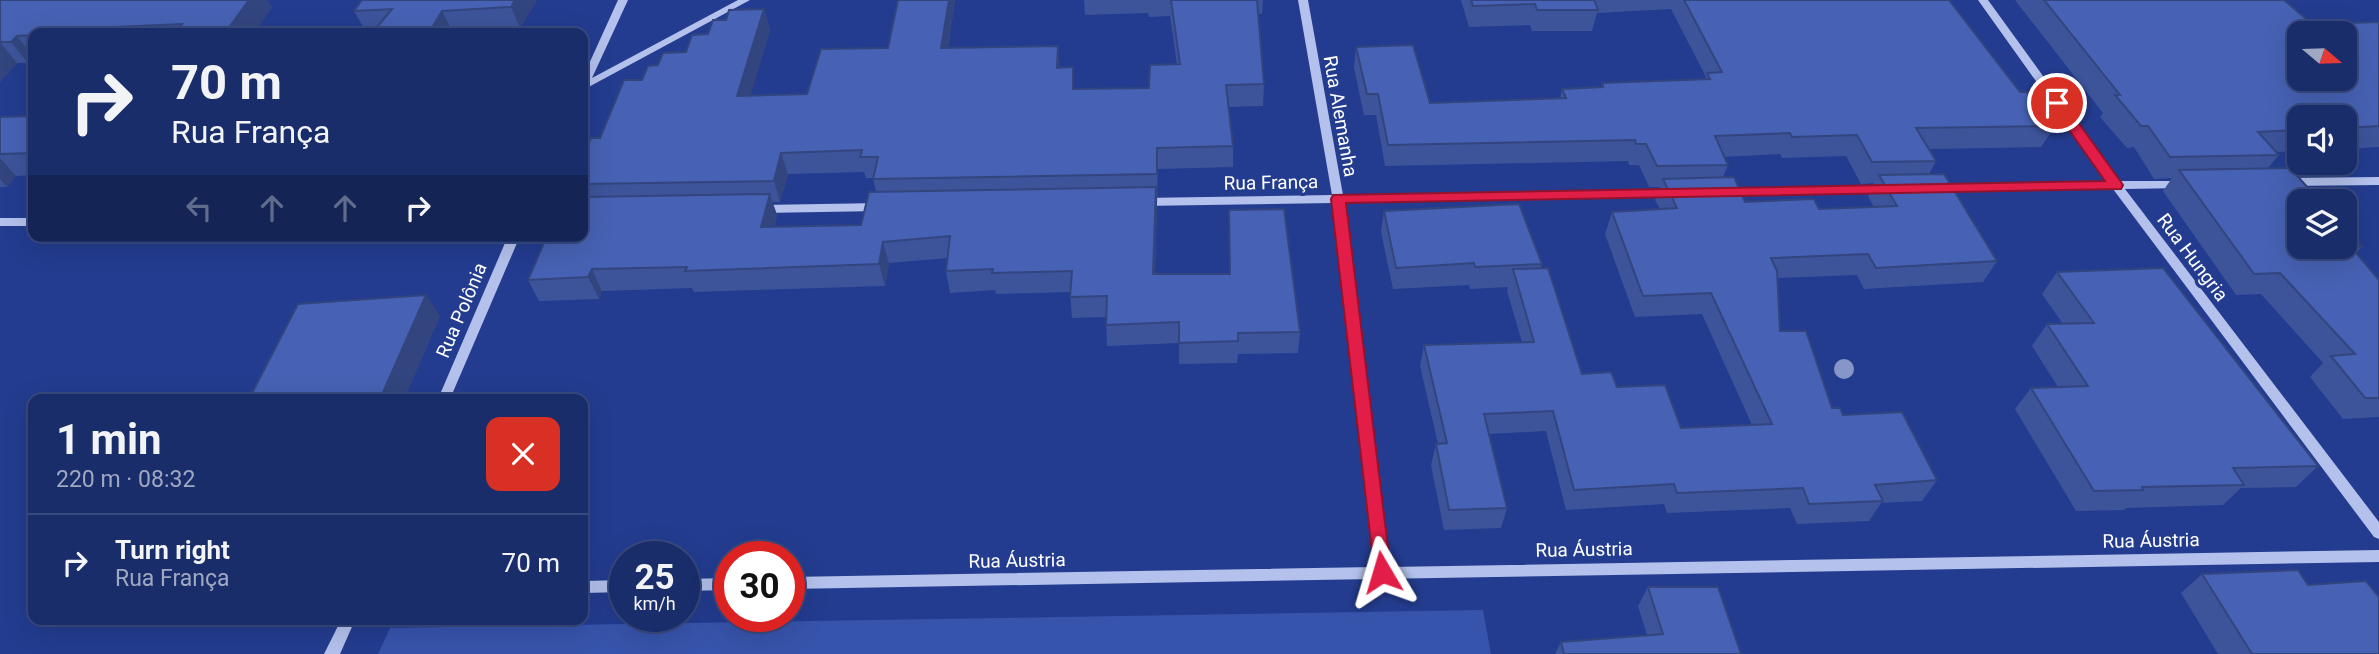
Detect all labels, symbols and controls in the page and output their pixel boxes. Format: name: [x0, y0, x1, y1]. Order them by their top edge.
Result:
north arrow: [2287, 21, 2357, 91]
map controls: [2287, 21, 2357, 259]
text: 70 m: [171, 54, 282, 111]
street label: Rua Alemanha: [1319, 54, 1362, 178]
icon: right: [56, 56, 147, 147]
pin: [2027, 73, 2087, 133]
icon: arrive: [2038, 84, 2076, 122]
button: sound: [2287, 105, 2357, 175]
text: Rua França: [171, 113, 330, 151]
street label: Rua França: [1223, 170, 1319, 195]
icon: left: [180, 189, 218, 227]
icon: ahead: [253, 189, 291, 227]
icon: ahead: [326, 189, 364, 227]
icon: right: [399, 189, 437, 227]
button: layers: [2287, 189, 2357, 259]
street label: Rua Hungria: [2152, 209, 2233, 306]
street label: Rua Polônia: [431, 259, 492, 361]
text: 1 min: [56, 415, 162, 464]
button: close: [486, 417, 560, 491]
text: 220 m · 08:32: [56, 466, 195, 493]
street label: Rua Áustria: [2102, 528, 2200, 553]
text: Turn right: [115, 535, 230, 565]
position arrow: [1345, 535, 1419, 609]
street label: Rua Áustria: [1535, 537, 1633, 562]
speed limit sign: 30: [714, 541, 805, 632]
icon: right: [56, 544, 94, 582]
text: 70 m: [502, 548, 560, 578]
street label: Rua Áustria: [968, 548, 1066, 573]
text: 25: [634, 557, 675, 598]
text: Rua França: [115, 565, 230, 592]
text: km/h: [633, 593, 676, 614]

